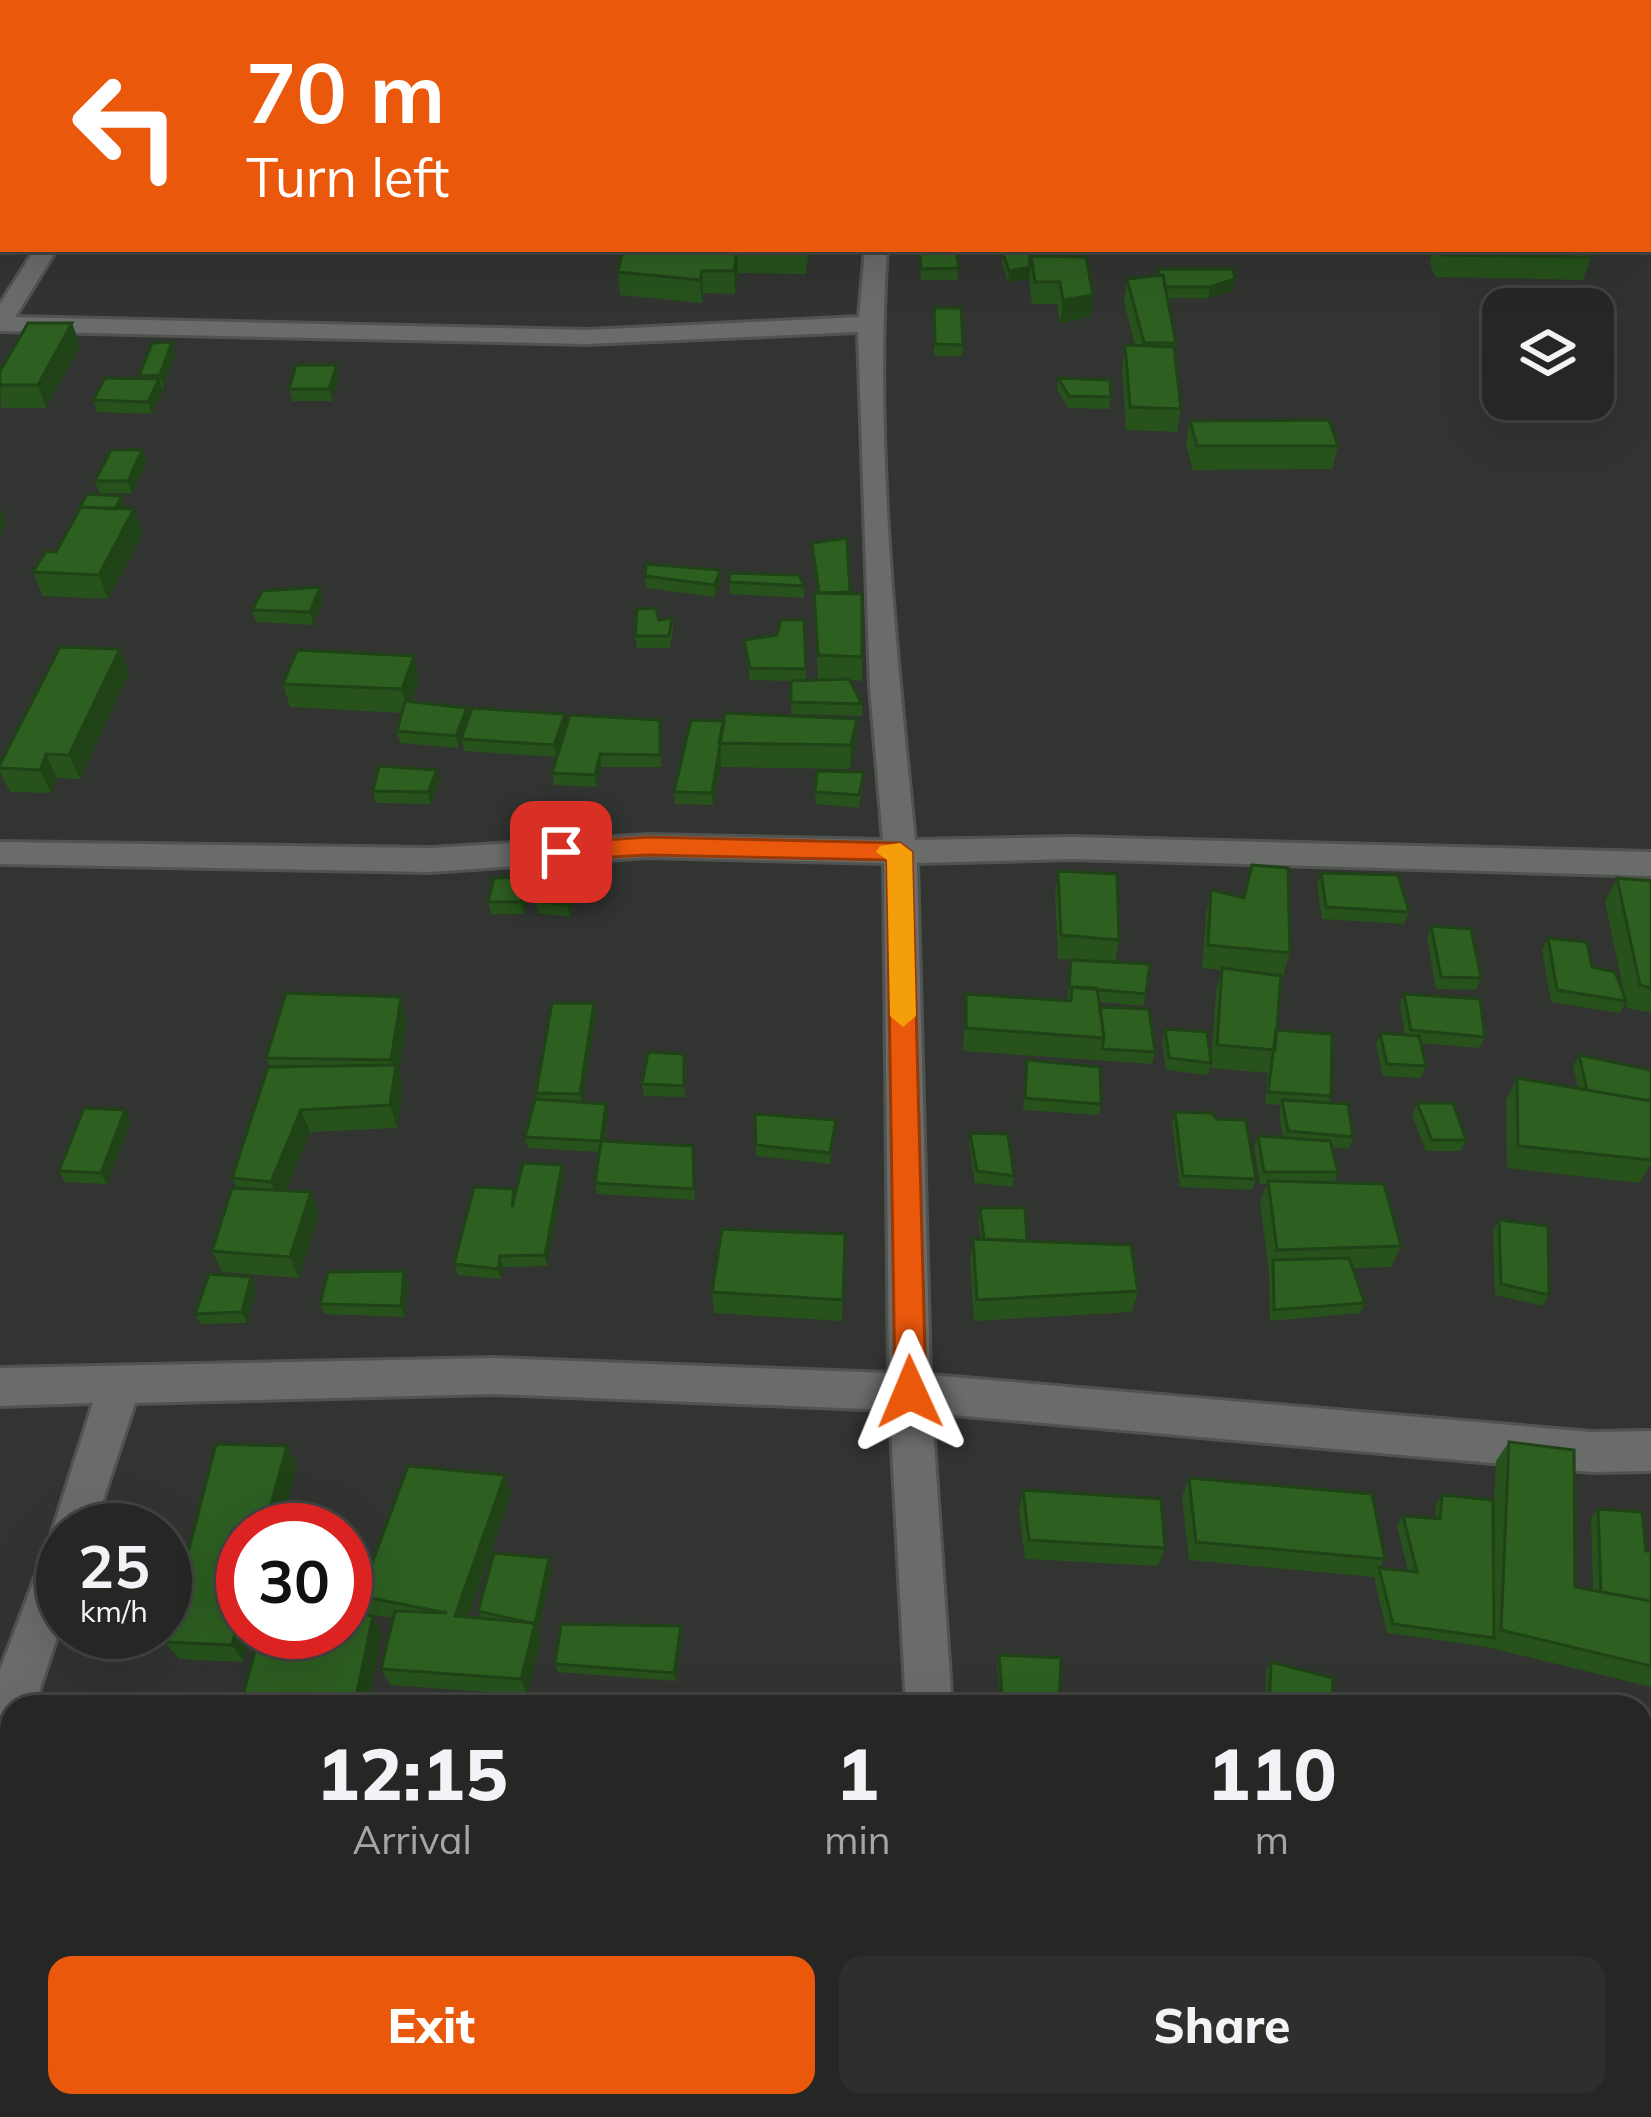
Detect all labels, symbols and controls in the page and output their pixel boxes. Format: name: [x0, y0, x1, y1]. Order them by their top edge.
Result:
text: 70 m: [246, 39, 445, 144]
icon: left: [48, 48, 204, 204]
text: Turn left: [246, 143, 449, 211]
map controls: [1482, 288, 1614, 420]
button: layers: [1482, 288, 1614, 420]
pin: [510, 801, 612, 903]
icon: arrive: [528, 819, 594, 885]
position arrow: [847, 1329, 973, 1455]
speed limit sign: 30: [216, 1503, 372, 1659]
text: 25: [78, 1528, 150, 1603]
text: km/h: [80, 1592, 148, 1630]
text: 12:15: [316, 1728, 508, 1818]
text: 1: [836, 1728, 879, 1818]
text: 110: [1207, 1728, 1337, 1818]
text: Arrival: [352, 1815, 472, 1864]
text: min: [824, 1815, 891, 1864]
text: m: [1255, 1815, 1289, 1864]
button: Exit: [48, 1956, 815, 2094]
button: Share: [839, 1956, 1605, 2094]

